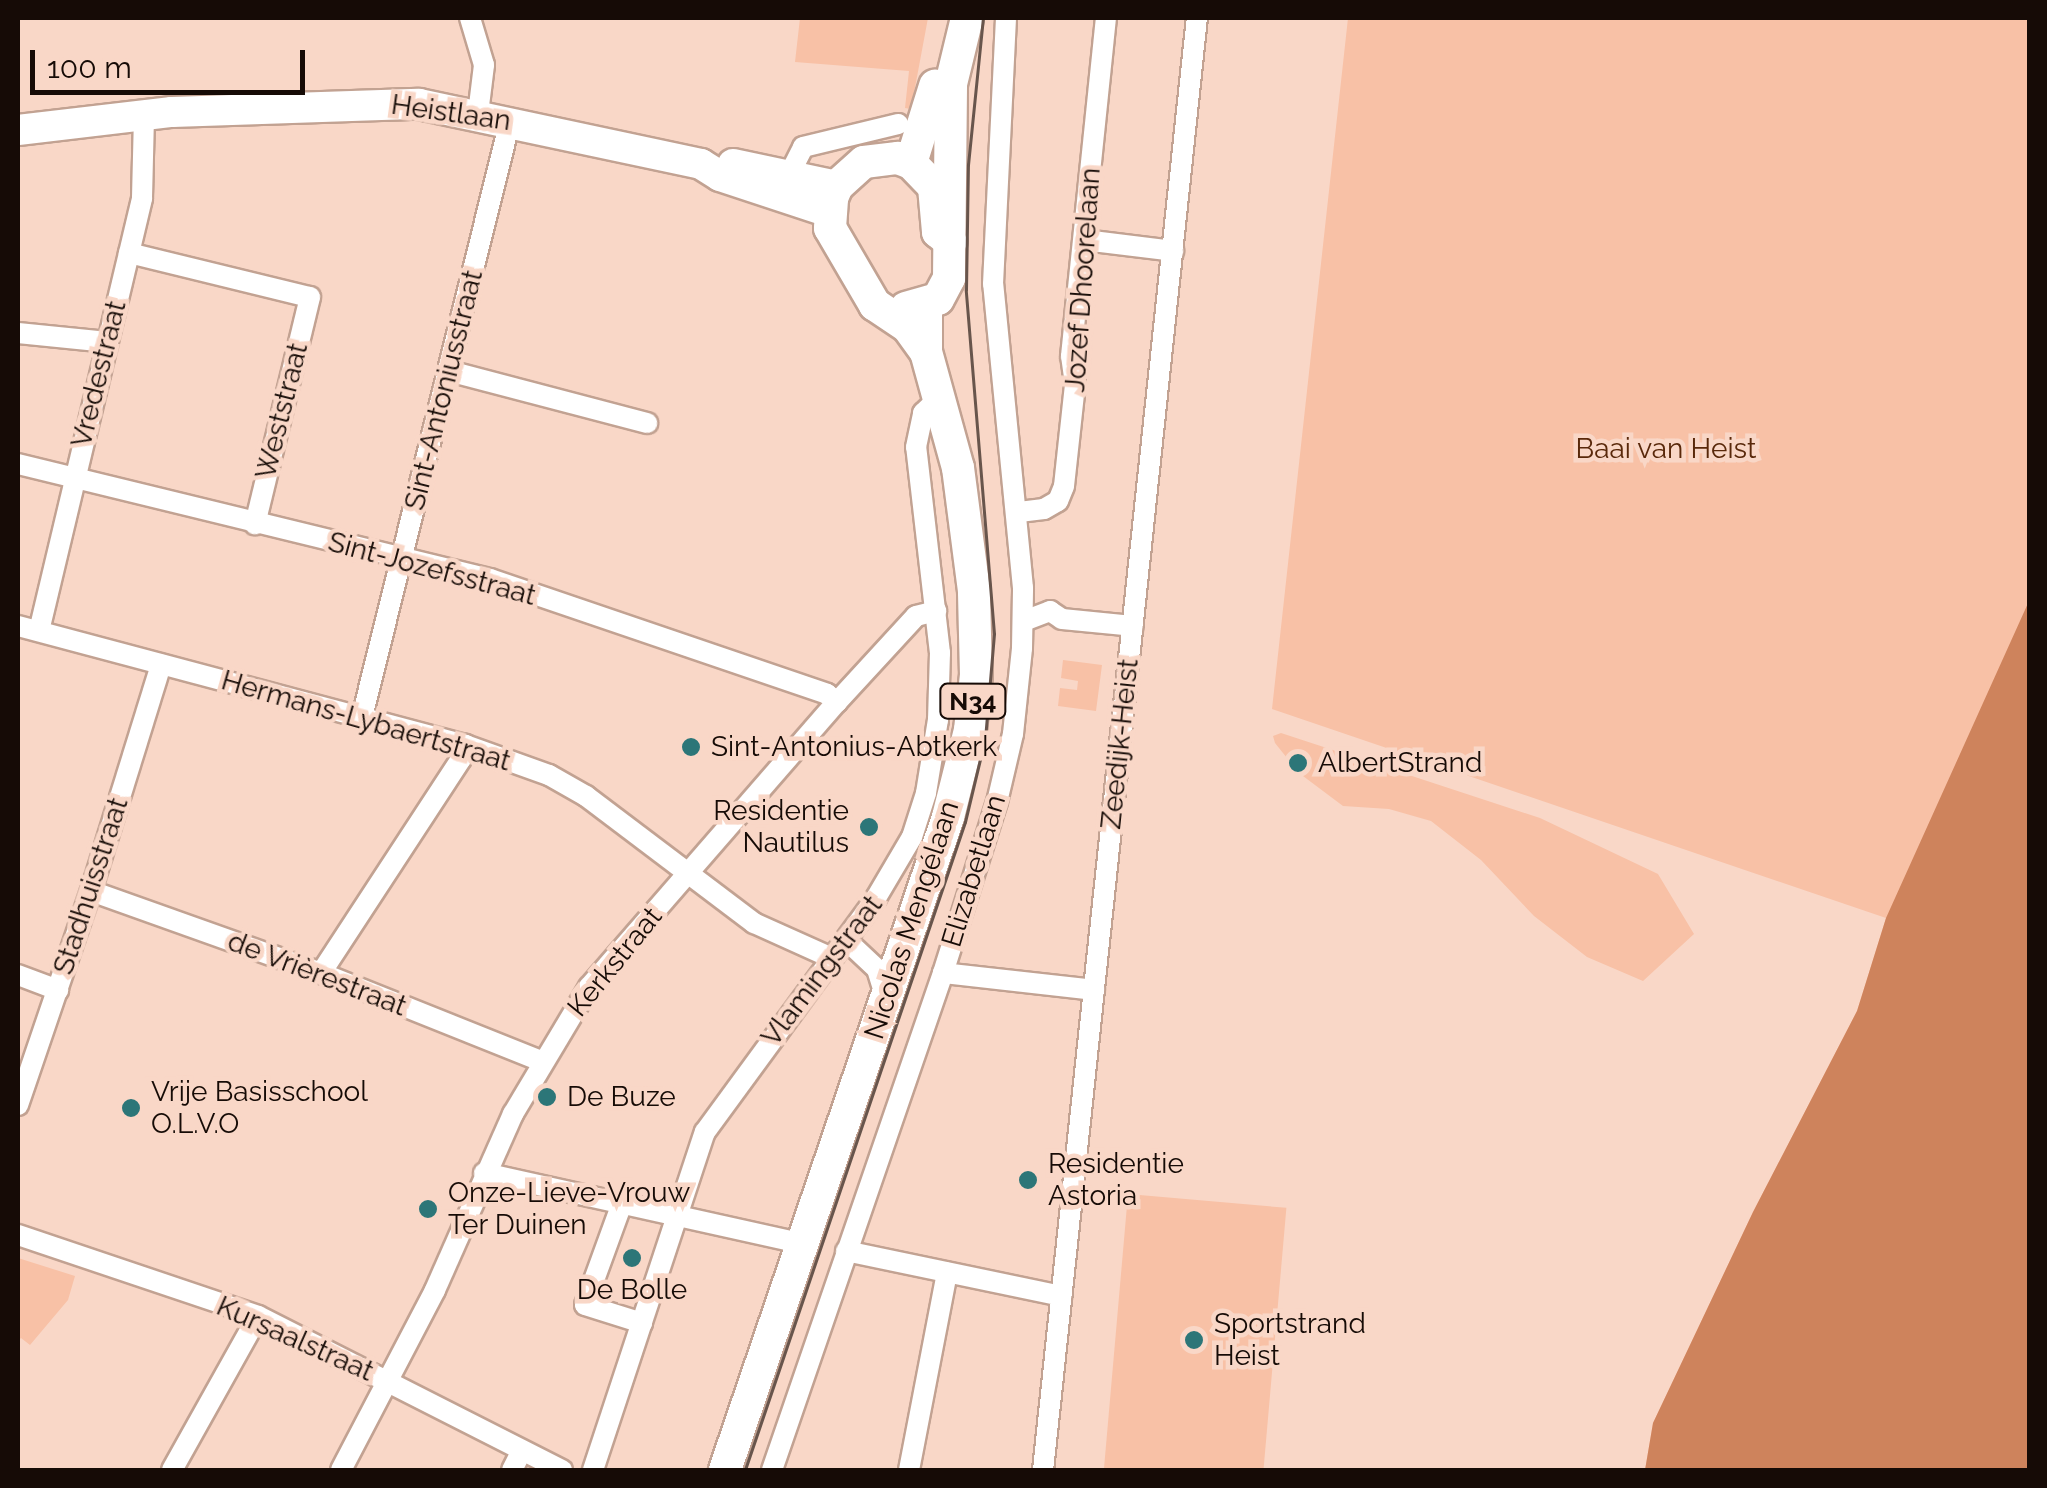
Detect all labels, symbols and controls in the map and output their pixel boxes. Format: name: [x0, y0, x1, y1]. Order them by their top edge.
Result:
scale bar: [35, 30, 310, 92]
text: 100 m: [47, 50, 132, 85]
street label: Heistlaan: [389, 88, 513, 138]
street label: Jozef Dhoorelaan: [1058, 166, 1108, 394]
street label: Sint-Antoniusstraat: [398, 266, 490, 514]
street label: Vredestraat: [65, 297, 133, 451]
street label: Weststraat: [249, 339, 315, 483]
park label: Baai van Heist: [1575, 432, 1757, 466]
street label: Sint-Jozefsstraat: [325, 525, 539, 613]
street label: Zeedijk-Heist: [1094, 657, 1146, 831]
street label: Hermans-Lybaertstraat: [218, 664, 514, 778]
road number: N34: [938, 681, 1008, 721]
place label: Sint-Antonius-Abtkerk: [711, 730, 997, 764]
marker: Sint-Antonius-Abtkerk: [680, 736, 702, 758]
place label: AlbertStrand: [1318, 746, 1482, 780]
marker: AlbertStrand: [1287, 752, 1309, 774]
street label: Elizabetlaan: [935, 791, 1013, 951]
street label: Stadhuisstraat: [47, 793, 135, 979]
place label: Residentie Nautilus: [713, 794, 849, 860]
street label: Nicolas Mengélaan: [858, 797, 966, 1043]
marker: Residentie Nautilus: [858, 816, 880, 838]
street label: Vlamingstraat: [754, 889, 890, 1053]
street label: Kerkstraat: [561, 901, 669, 1023]
street label: de Vrièrestraat: [223, 924, 411, 1024]
place label: Vrije Basisschool O.L.V.O: [151, 1075, 368, 1141]
place label: De Buze: [567, 1080, 676, 1114]
marker: De Buze: [536, 1086, 558, 1108]
marker: Vrije Basisschool O.L.V.O: [120, 1097, 142, 1119]
place label: Residentie Astoria: [1048, 1147, 1184, 1213]
marker: Residentie Astoria: [1017, 1169, 1039, 1191]
place label: Onze-Lieve-Vrouw Ter Duinen: [448, 1176, 690, 1242]
marker: Onze-Lieve-Vrouw Ter Duinen: [417, 1198, 439, 1220]
marker: De Bolle: [621, 1247, 643, 1269]
place label: De Bolle: [577, 1273, 687, 1307]
street label: Kursaalstraat: [211, 1289, 379, 1389]
place label: Sportstrand Heist: [1214, 1307, 1366, 1373]
marker: Sportstrand Heist: [1183, 1329, 1205, 1351]

